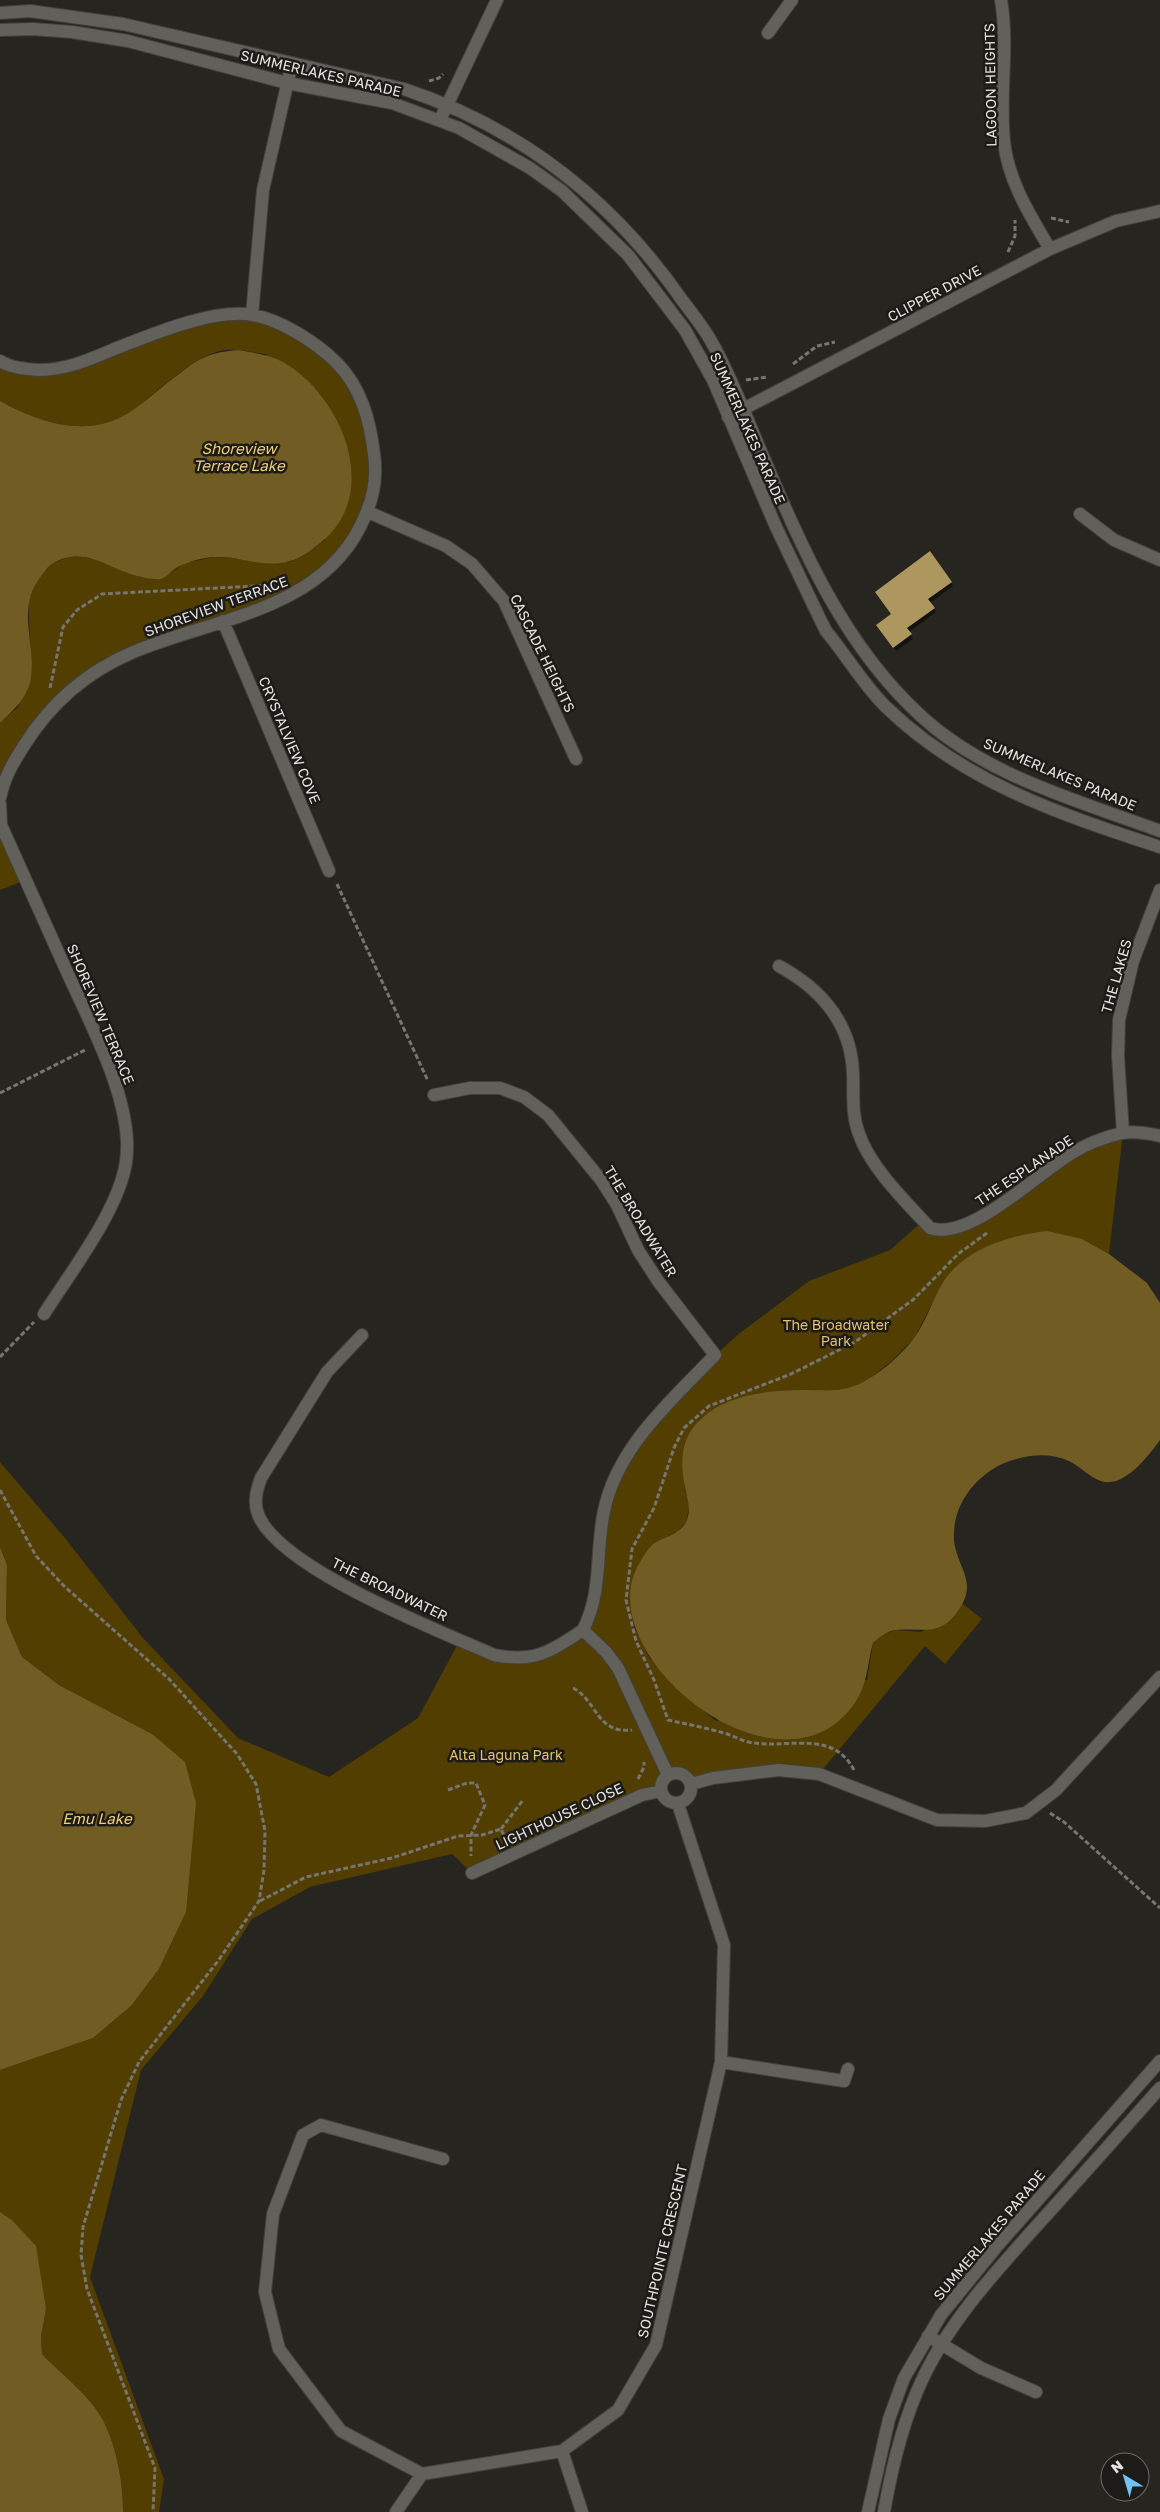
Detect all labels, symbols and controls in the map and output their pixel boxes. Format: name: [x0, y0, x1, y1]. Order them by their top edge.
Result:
street label: LAGOON HEIGHTS: [980, 23, 1000, 147]
street label: SUMMERLAKES PARADE: [239, 46, 403, 100]
street label: CLIPPER DRIVE: [884, 261, 984, 325]
street label: SUMMERLAKES PARADE: [707, 349, 789, 507]
water label: Shoreview Terrace Lake: [193, 439, 286, 474]
street label: SHOREVIEW TERRACE: [142, 572, 290, 640]
street label: CASCADE HEIGHTS: [507, 591, 579, 715]
street label: CRYSTALVIEW COVE: [256, 674, 324, 806]
street label: SUMMERLAKES PARADE: [981, 734, 1139, 814]
street label: THE LAKES: [1097, 937, 1135, 1015]
street label: SHOREVIEW TERRACE: [64, 941, 138, 1087]
street label: THE ESPLANADE: [972, 1131, 1076, 1209]
street label: THE BROADWATER: [601, 1162, 681, 1280]
park label: The Broadwater Park: [783, 1316, 890, 1349]
street label: THE BROADWATER: [329, 1554, 451, 1624]
park label: Alta Laguna Park: [449, 1746, 563, 1763]
street label: LIGHTHOUSE CLOSE: [493, 1779, 625, 1853]
water label: Emu Lake: [62, 1809, 133, 1827]
street label: SOUTHPOINTE CRESCENT: [634, 2162, 690, 2340]
street label: SUMMERLAKES PARADE: [930, 2167, 1048, 2303]
north arrow: [1100, 2452, 1150, 2502]
text: N: [1107, 2456, 1126, 2476]

